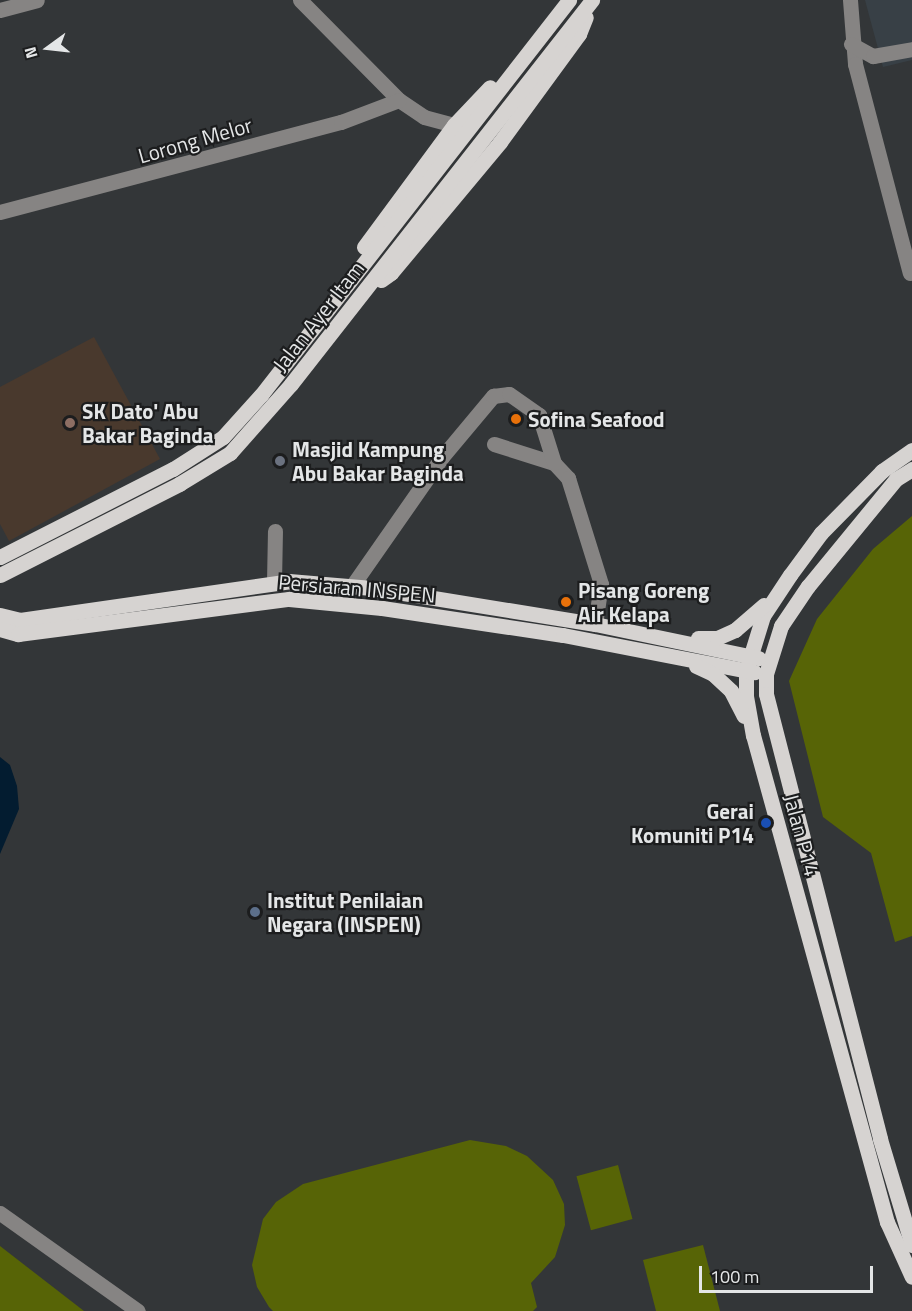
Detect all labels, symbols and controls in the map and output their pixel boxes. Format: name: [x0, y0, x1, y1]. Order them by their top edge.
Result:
north arrow: [18, 18, 78, 78]
text: N: [18, 44, 44, 61]
street label: Lorong Melor: [135, 112, 255, 168]
street label: Jalan Ayer Itam: [267, 256, 369, 376]
place label: SK Dato' Abu Bakar Baginda: [82, 398, 214, 448]
place label: Sofina Seafood: [528, 406, 665, 432]
marker: Sofina Seafood: [509, 412, 523, 426]
marker: SK Dato' Abu Bakar Baginda: [63, 416, 77, 430]
place label: Masjid Kampung Abu Bakar Baginda: [292, 436, 464, 486]
marker: Masjid Kampung Abu Bakar Baginda: [273, 454, 287, 468]
street label: Persiaran INSPEN: [277, 569, 437, 607]
place label: Pisang Goreng Air Kelapa: [578, 577, 709, 627]
marker: Pisang Goreng Air Kelapa: [559, 595, 573, 609]
street label: Jalan P14: [779, 791, 825, 879]
place label: Gerai Komuniti P14: [631, 798, 754, 848]
marker: Gerai Komuniti P14: [759, 816, 773, 830]
place label: Institut Penilaian Negara (INSPEN): [267, 887, 423, 937]
marker: Institut Penilaian Negara (INSPEN): [248, 905, 262, 919]
scale bar: [702, 1254, 876, 1292]
text: 100 m: [710, 1263, 759, 1290]

